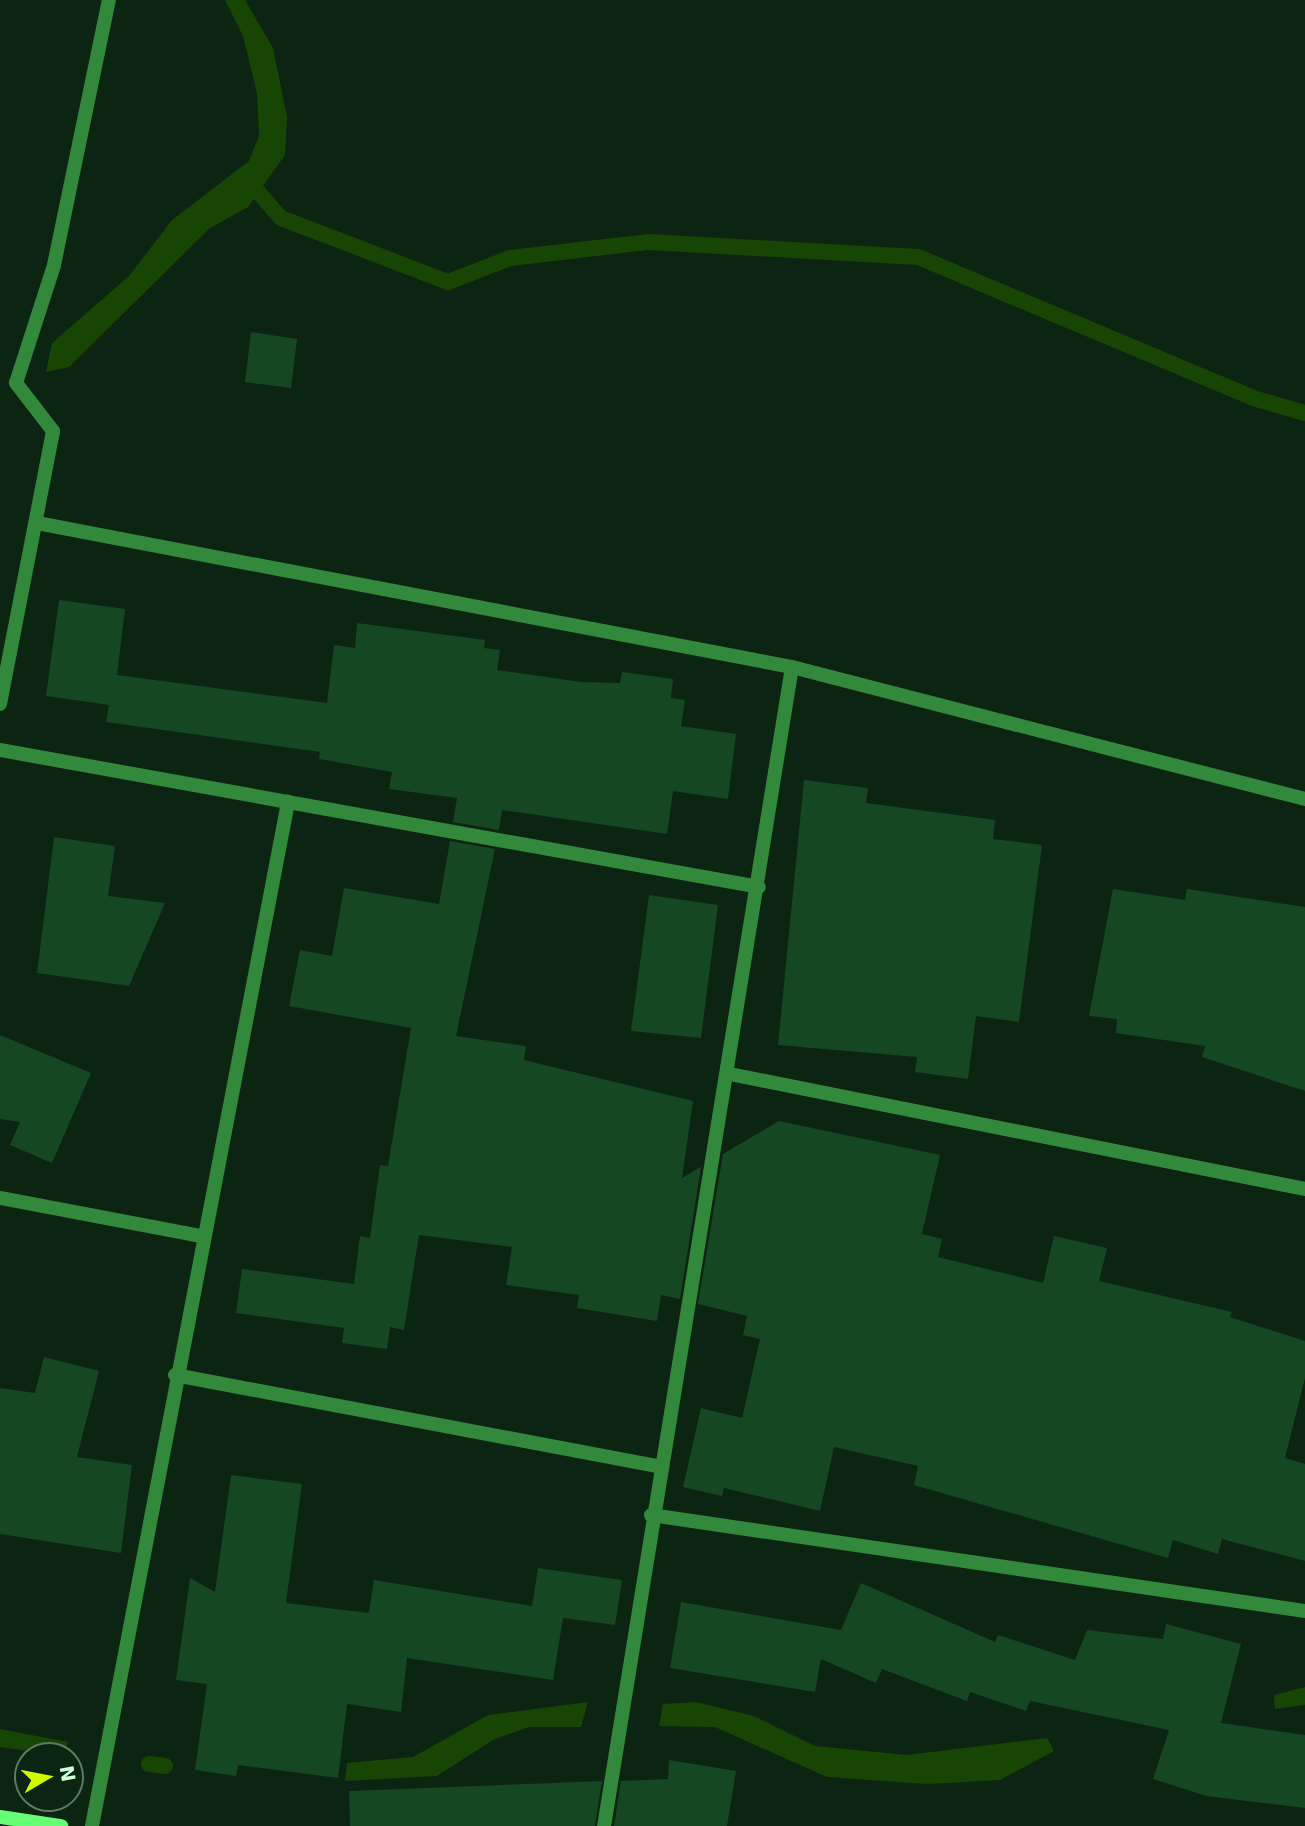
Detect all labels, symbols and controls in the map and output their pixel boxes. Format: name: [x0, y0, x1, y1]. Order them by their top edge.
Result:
north arrow: [14, 1742, 84, 1812]
text: N: [55, 1764, 80, 1783]

